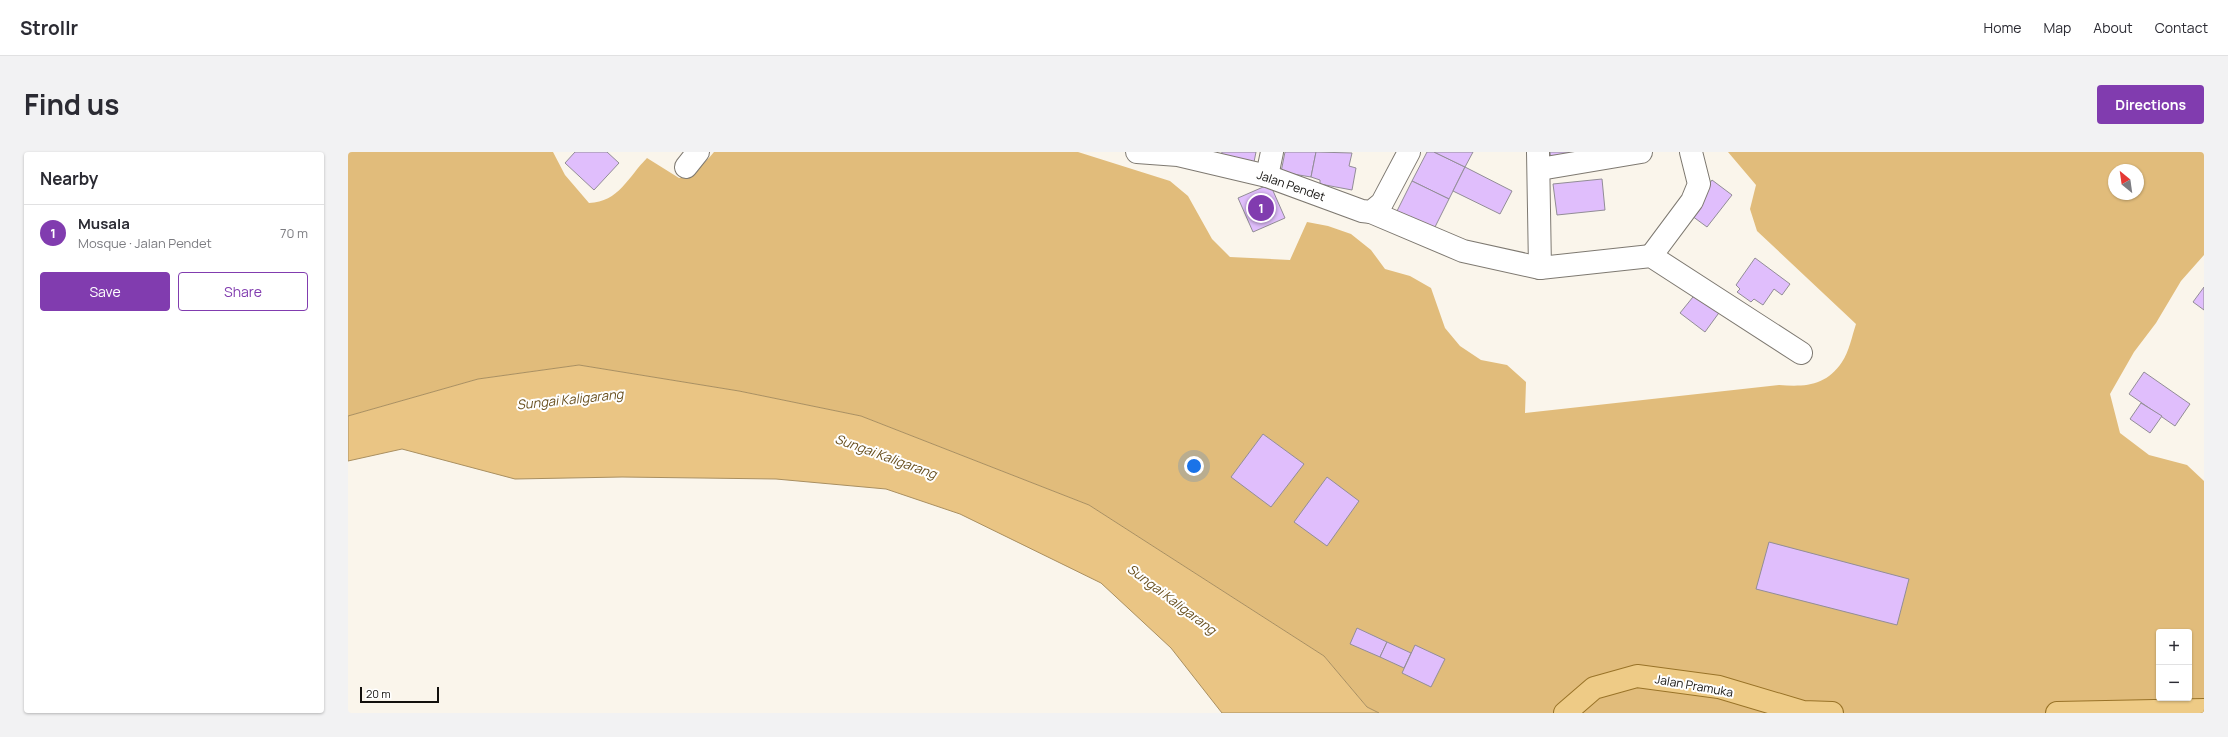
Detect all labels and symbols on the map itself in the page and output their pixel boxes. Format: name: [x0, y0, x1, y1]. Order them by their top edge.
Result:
north arrow: [2108, 164, 2144, 200]
street label: Jalan Pendet: [1255, 166, 1328, 205]
pin: 1: [1248, 193, 1274, 223]
water label: Sungai Kaligarang: [516, 384, 625, 414]
water label: Sungai Kaligarang: [833, 429, 941, 483]
your location: [1184, 456, 1204, 476]
water label: Sungai Kaligarang: [1124, 560, 1221, 639]
street label: Jalan Pramuka: [1654, 670, 1735, 701]
scale bar: [360, 685, 439, 704]

